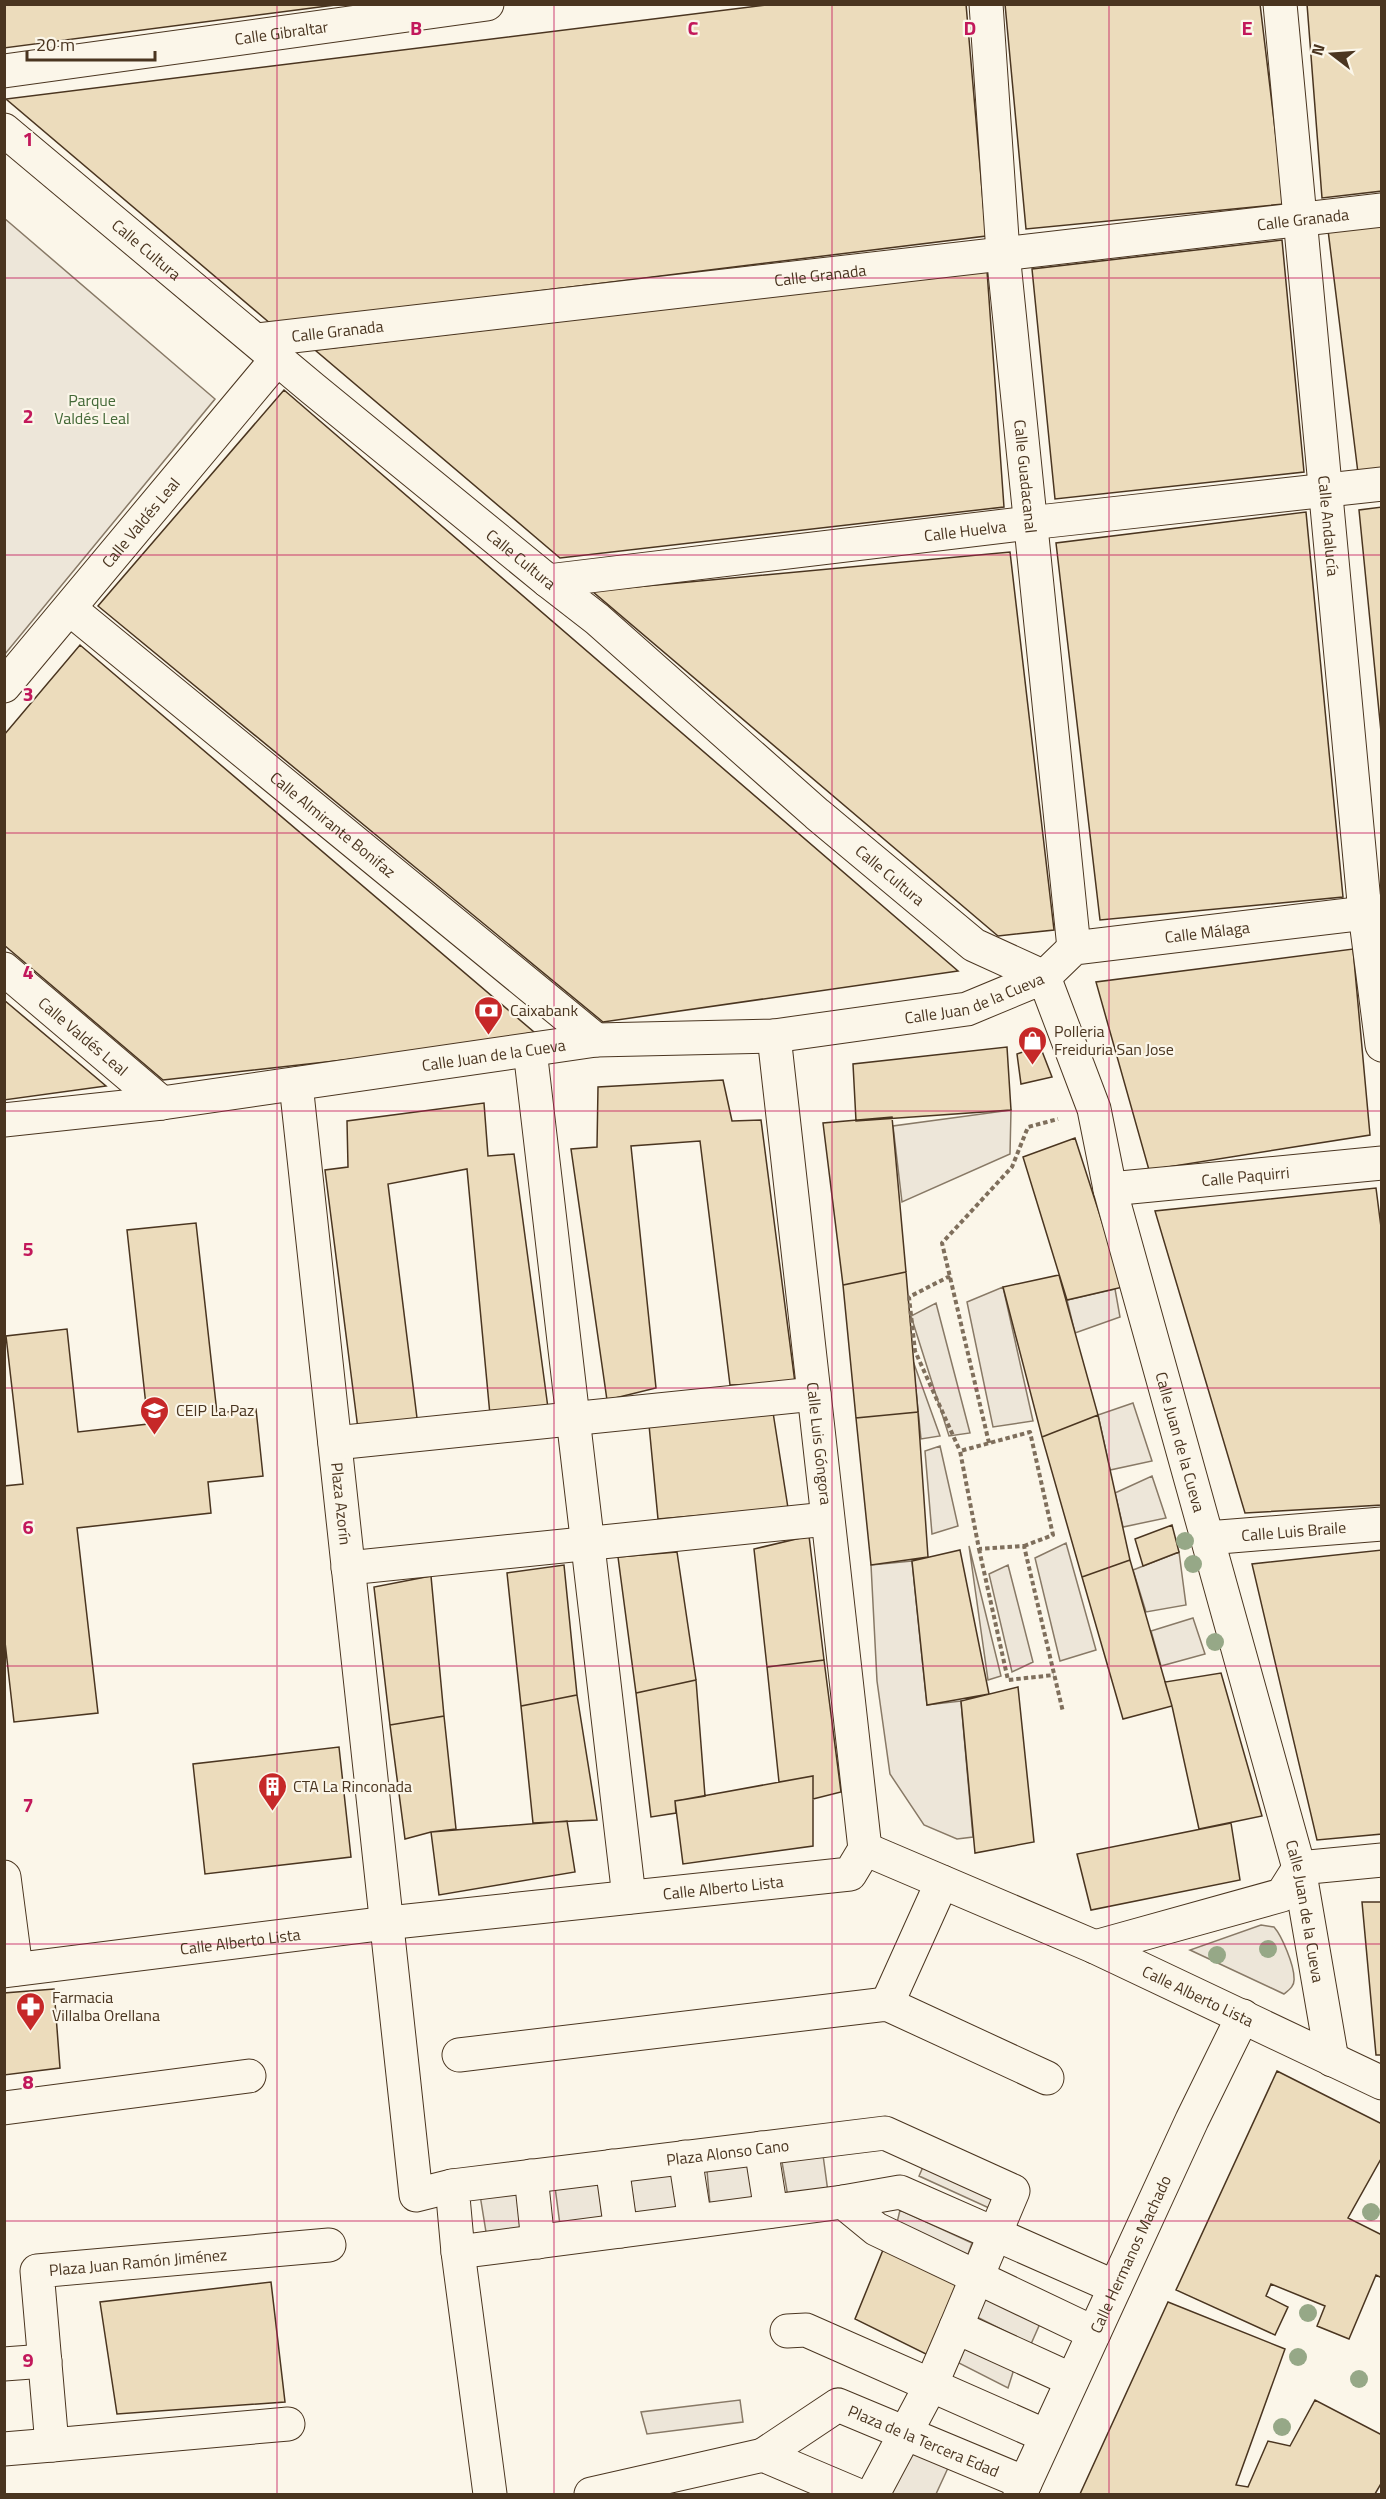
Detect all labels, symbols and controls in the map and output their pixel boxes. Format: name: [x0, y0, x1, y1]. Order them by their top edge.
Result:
text: B: [410, 12, 422, 43]
text: C: [688, 12, 699, 43]
text: D: [964, 12, 976, 43]
text: E: [1241, 12, 1253, 43]
street label: Calle Gibraltar: [233, 14, 330, 51]
scale bar: [27, 24, 154, 62]
north arrow: [1302, 24, 1362, 84]
text: 20 m: [36, 31, 75, 58]
text: N: [1305, 41, 1331, 58]
text: 1: [22, 123, 34, 154]
street label: Calle Granada: [1256, 202, 1350, 236]
street label: Calle Cultura: [107, 213, 187, 286]
street label: Calle Granada: [773, 258, 867, 292]
street label: Calle Granada: [290, 314, 385, 348]
park label: Parque Valdés Leal: [54, 388, 130, 430]
text: 2: [22, 400, 34, 431]
street label: Calle Guadacanal: [1008, 418, 1044, 534]
street label: Calle Valdés Leal: [96, 472, 185, 573]
street label: Calle Andalucía: [1312, 474, 1345, 577]
street label: Calle Huelva: [923, 514, 1007, 548]
street label: Calle Cultura: [481, 523, 561, 595]
text: 3: [22, 678, 34, 709]
street label: Calle Almirante Bonifaz: [265, 766, 401, 883]
street label: Calle Cultura: [850, 839, 930, 911]
street label: Calle Málaga: [1163, 915, 1251, 949]
text: 4: [22, 956, 34, 987]
street label: Calle Juan de la Cueva: [903, 966, 1047, 1030]
street label: Calle Valdés Leal: [33, 991, 134, 1081]
bank icon: Caixabank: [473, 994, 505, 1036]
place label: Caixabank: [510, 998, 578, 1022]
place label: Polleria Freiduria San Jose: [1054, 1019, 1174, 1061]
shop icon: Polleria Freiduria San Jose: [1017, 1024, 1049, 1066]
street label: Calle Juan de la Cueva: [420, 1033, 567, 1077]
street label: Calle Paquirri: [1200, 1160, 1290, 1192]
text: 5: [22, 1233, 34, 1264]
street label: Calle Juan de la Cueva: [1149, 1369, 1211, 1515]
street label: Calle Luis Góngora: [801, 1381, 838, 1506]
school or university icon: CEIP La Paz: [139, 1394, 171, 1436]
place label: CEIP La Paz: [176, 1398, 254, 1422]
street label: Plaza Azorín: [325, 1461, 358, 1546]
text: 6: [22, 1511, 34, 1542]
street label: Calle Luis Braile: [1240, 1515, 1347, 1547]
building icon: CTA La Rinconada: [256, 1770, 288, 1812]
place label: CTA La Rinconada: [293, 1774, 412, 1798]
text: 7: [22, 1789, 34, 1820]
street label: Calle Juan de la Cueva: [1280, 1837, 1331, 1985]
street label: Calle Alberto Lista: [662, 1869, 785, 1906]
street label: Calle Alberto Lista: [179, 1922, 302, 1961]
street label: Calle Alberto Lista: [1138, 1959, 1258, 2033]
place label: Farmacia Villalba Orellana: [52, 1985, 160, 2027]
pharmacy icon: Farmacia Villalba Orellana: [15, 1990, 47, 2032]
text: 8: [22, 2066, 34, 2097]
street label: Plaza Alonso Cano: [665, 2133, 790, 2172]
street label: Calle Hermanos Machado: [1084, 2171, 1177, 2337]
street label: Plaza Juan Ramón Jiménez: [48, 2242, 228, 2282]
text: 9: [22, 2344, 34, 2375]
street label: Plaza de la Tercera Edad: [844, 2399, 1003, 2483]

